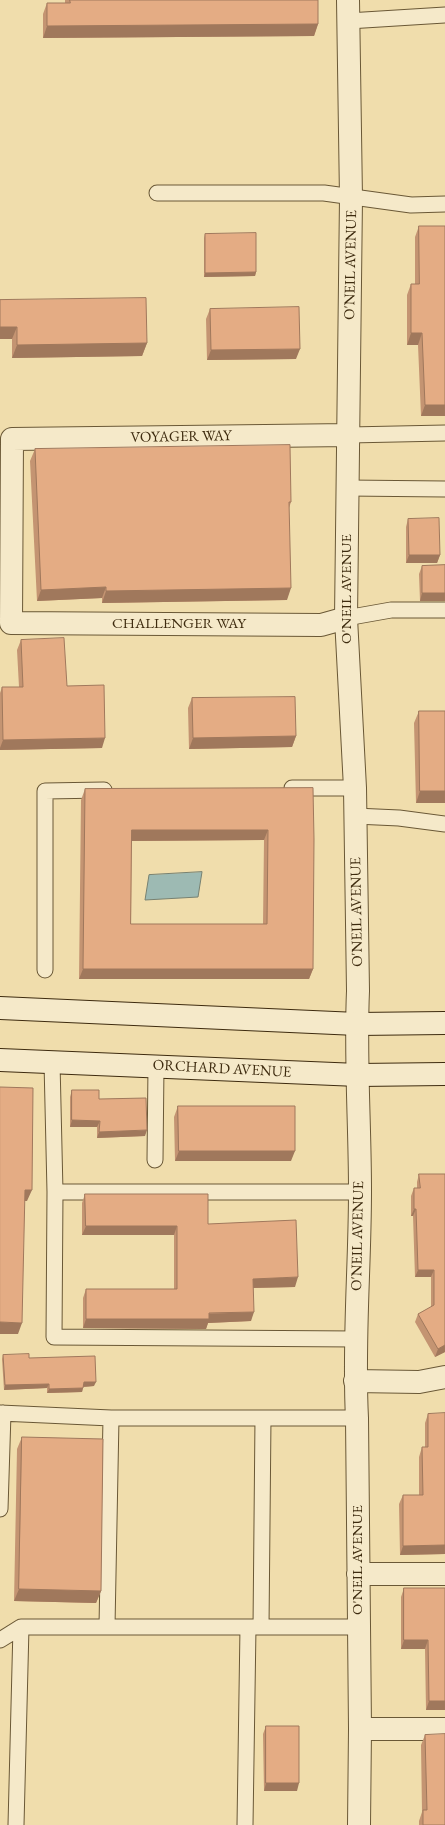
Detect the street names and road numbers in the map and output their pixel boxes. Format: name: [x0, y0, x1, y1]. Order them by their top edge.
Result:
street label: O'NEIL AVENUE: [341, 210, 361, 320]
street label: VOYAGER WAY: [130, 427, 232, 447]
street label: O'NEIL AVENUE: [338, 534, 356, 644]
street label: CHALLENGER WAY: [112, 615, 246, 633]
street label: O'NEIL AVENUE: [347, 857, 367, 967]
street label: ORCHARD AVENUE: [152, 1056, 292, 1082]
street label: O'NEIL AVENUE: [348, 1181, 368, 1291]
street label: O'NEIL AVENUE: [349, 1505, 367, 1615]

